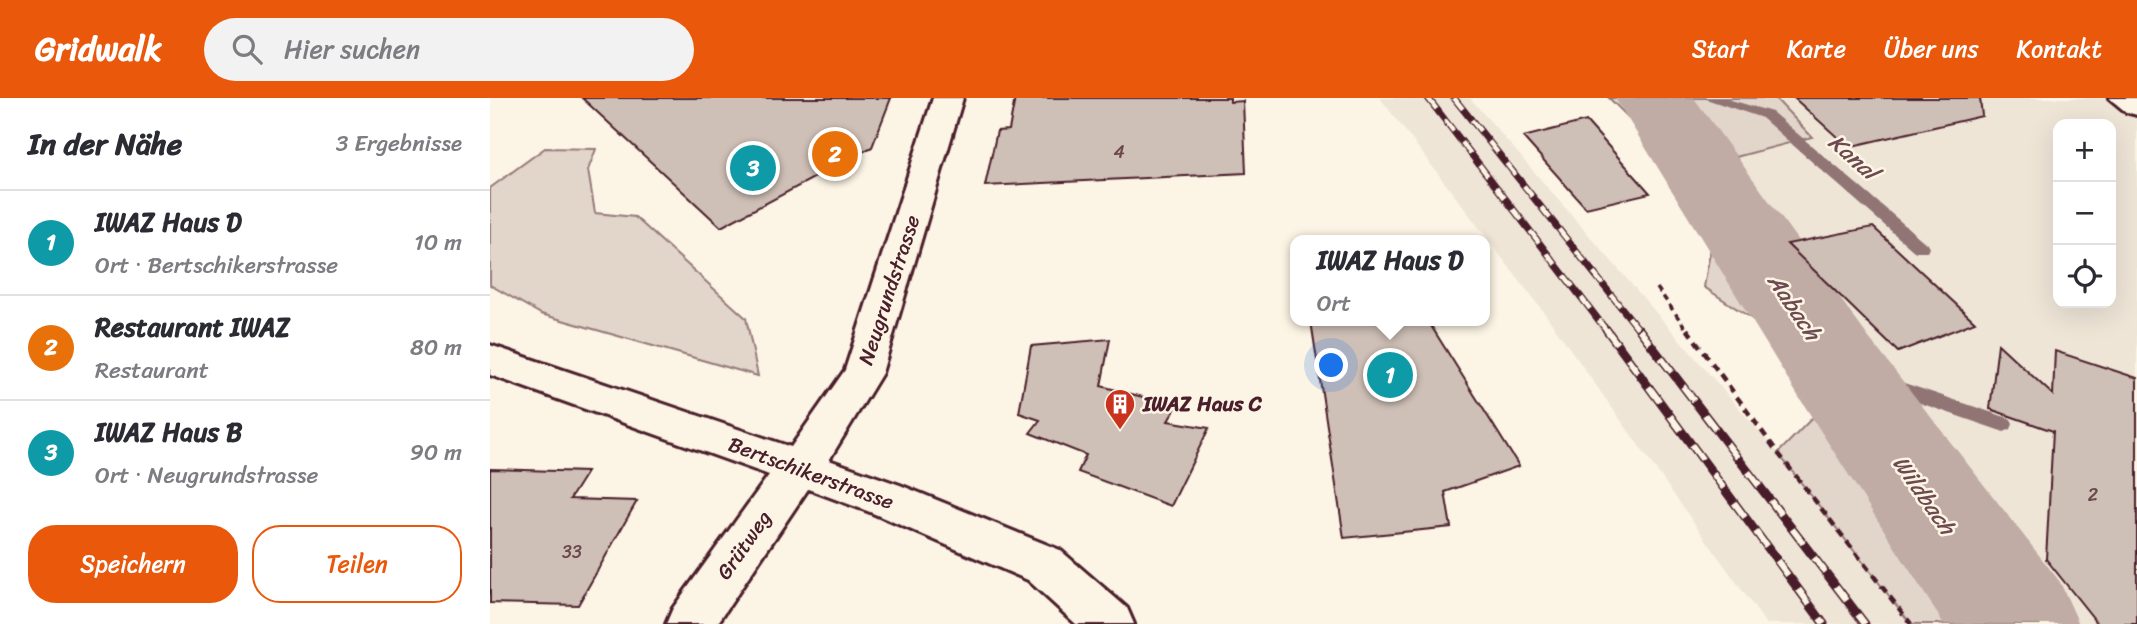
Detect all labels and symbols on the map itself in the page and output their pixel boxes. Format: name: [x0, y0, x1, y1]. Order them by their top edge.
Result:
water label: Kanal: [1818, 123, 1892, 194]
pin: 2: [812, 128, 858, 180]
house number: 4: [1113, 136, 1125, 168]
pin: 3: [730, 142, 776, 194]
street label: Neugrundstrasse: [847, 210, 931, 370]
water label: Aabach: [1756, 264, 1833, 351]
your location: [1314, 348, 1348, 382]
pin: 1: [1367, 349, 1413, 401]
place label: IWAZ Haus C: [1142, 385, 1263, 423]
building icon: IWAZ Haus C: [1103, 387, 1137, 431]
street label: Bertschikerstrasse: [723, 425, 899, 521]
water label: Wildbach: [1881, 446, 1968, 545]
house number: 2: [2088, 479, 2098, 511]
street label: Grütweg: [706, 502, 782, 588]
house number: 33: [562, 536, 582, 568]

